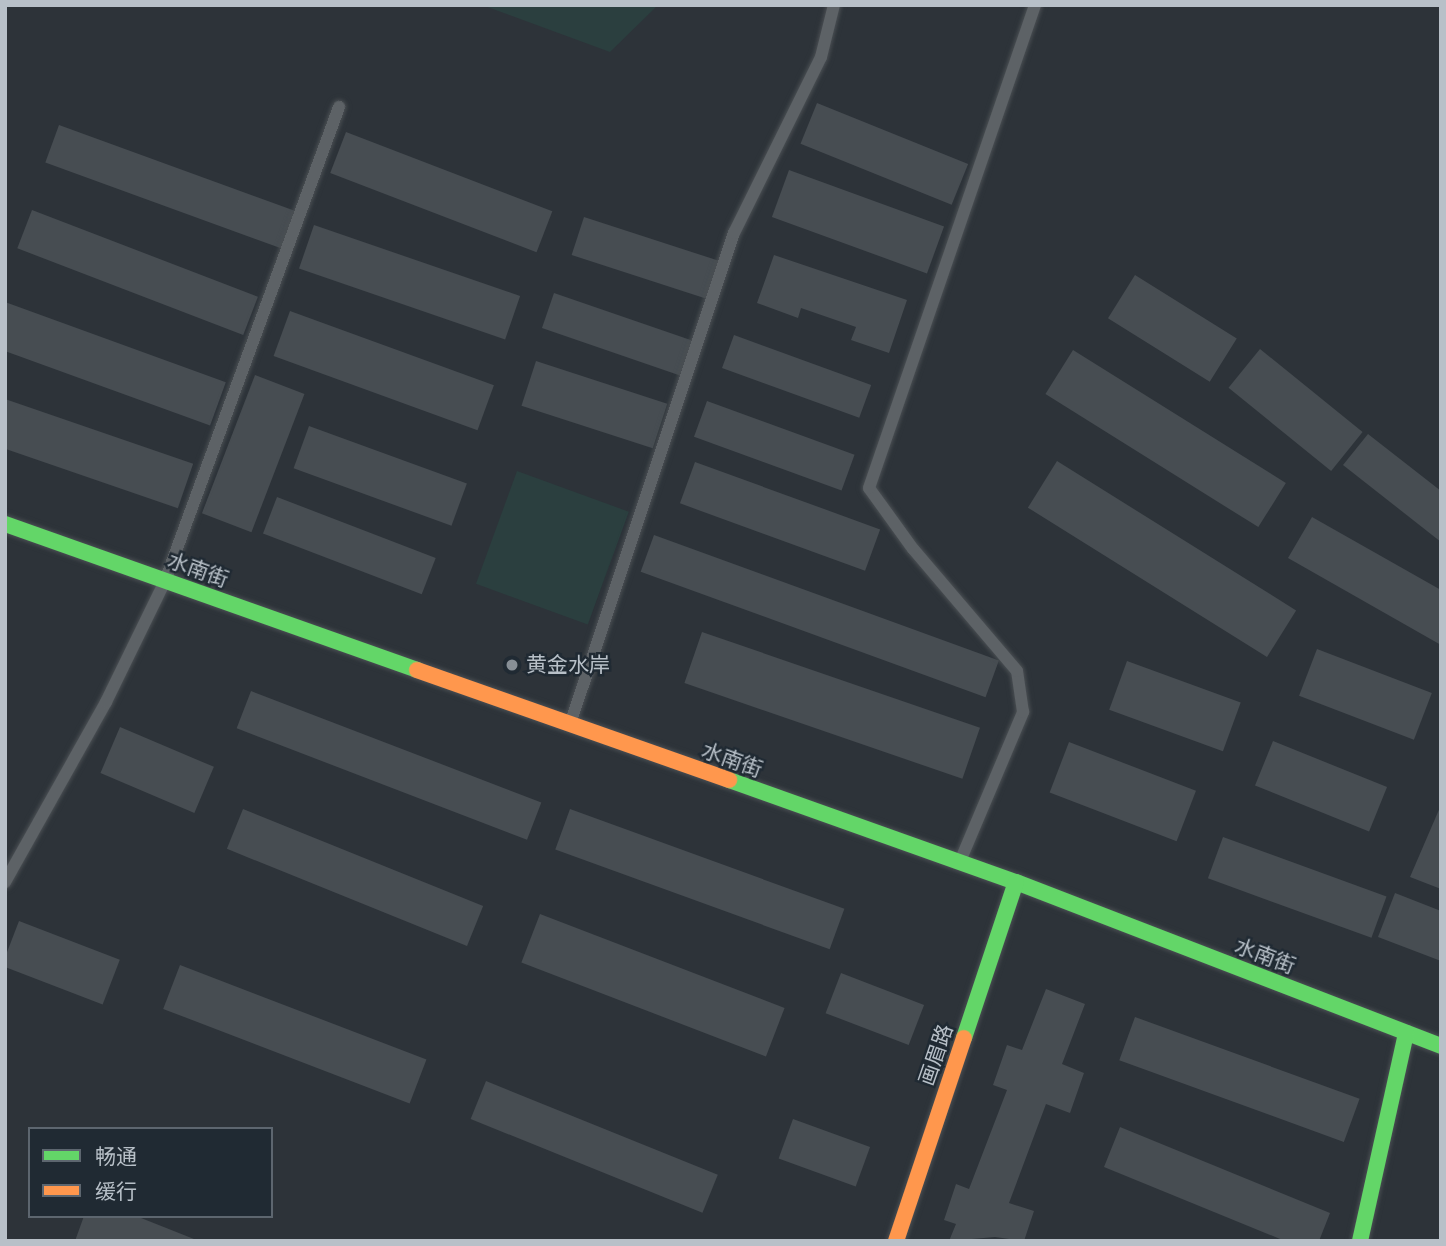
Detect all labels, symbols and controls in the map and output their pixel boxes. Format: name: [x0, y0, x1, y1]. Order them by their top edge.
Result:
street label: 水南街: [164, 547, 232, 593]
place label: 黄金水岸: [526, 652, 610, 678]
marker: 黄金水岸: [504, 657, 520, 673]
street label: 水南街: [698, 737, 766, 783]
street label: 水南街: [1231, 933, 1299, 979]
street label: 画眉路: [914, 1021, 958, 1089]
legend: [28, 1127, 273, 1218]
text: 畅通: [95, 1142, 137, 1171]
text: 缓行: [95, 1177, 137, 1206]

